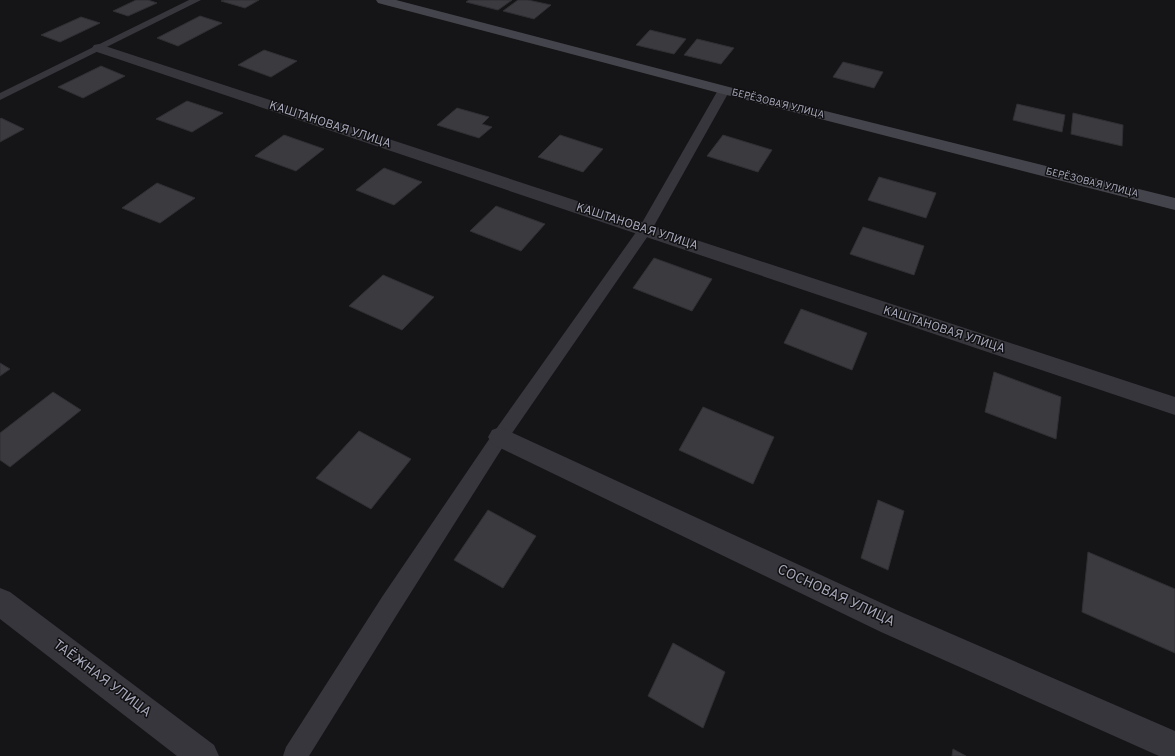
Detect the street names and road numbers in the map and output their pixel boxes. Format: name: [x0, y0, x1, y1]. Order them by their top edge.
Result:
street label: БЕРЁЗОВАЯ УЛИЦА: [730, 86, 826, 122]
street label: КАШТАНОВАЯ УЛИЦА: [267, 98, 393, 152]
street label: БЕРЁЗОВАЯ УЛИЦА: [1044, 165, 1140, 201]
street label: КАШТАНОВАЯ УЛИЦА: [574, 200, 700, 254]
street label: КАШТАНОВАЯ УЛИЦА: [881, 303, 1007, 357]
street label: СОСНОВАЯ УЛИЦА: [774, 561, 898, 631]
street label: ТАЁЖНАЯ УЛИЦА: [50, 636, 155, 721]

